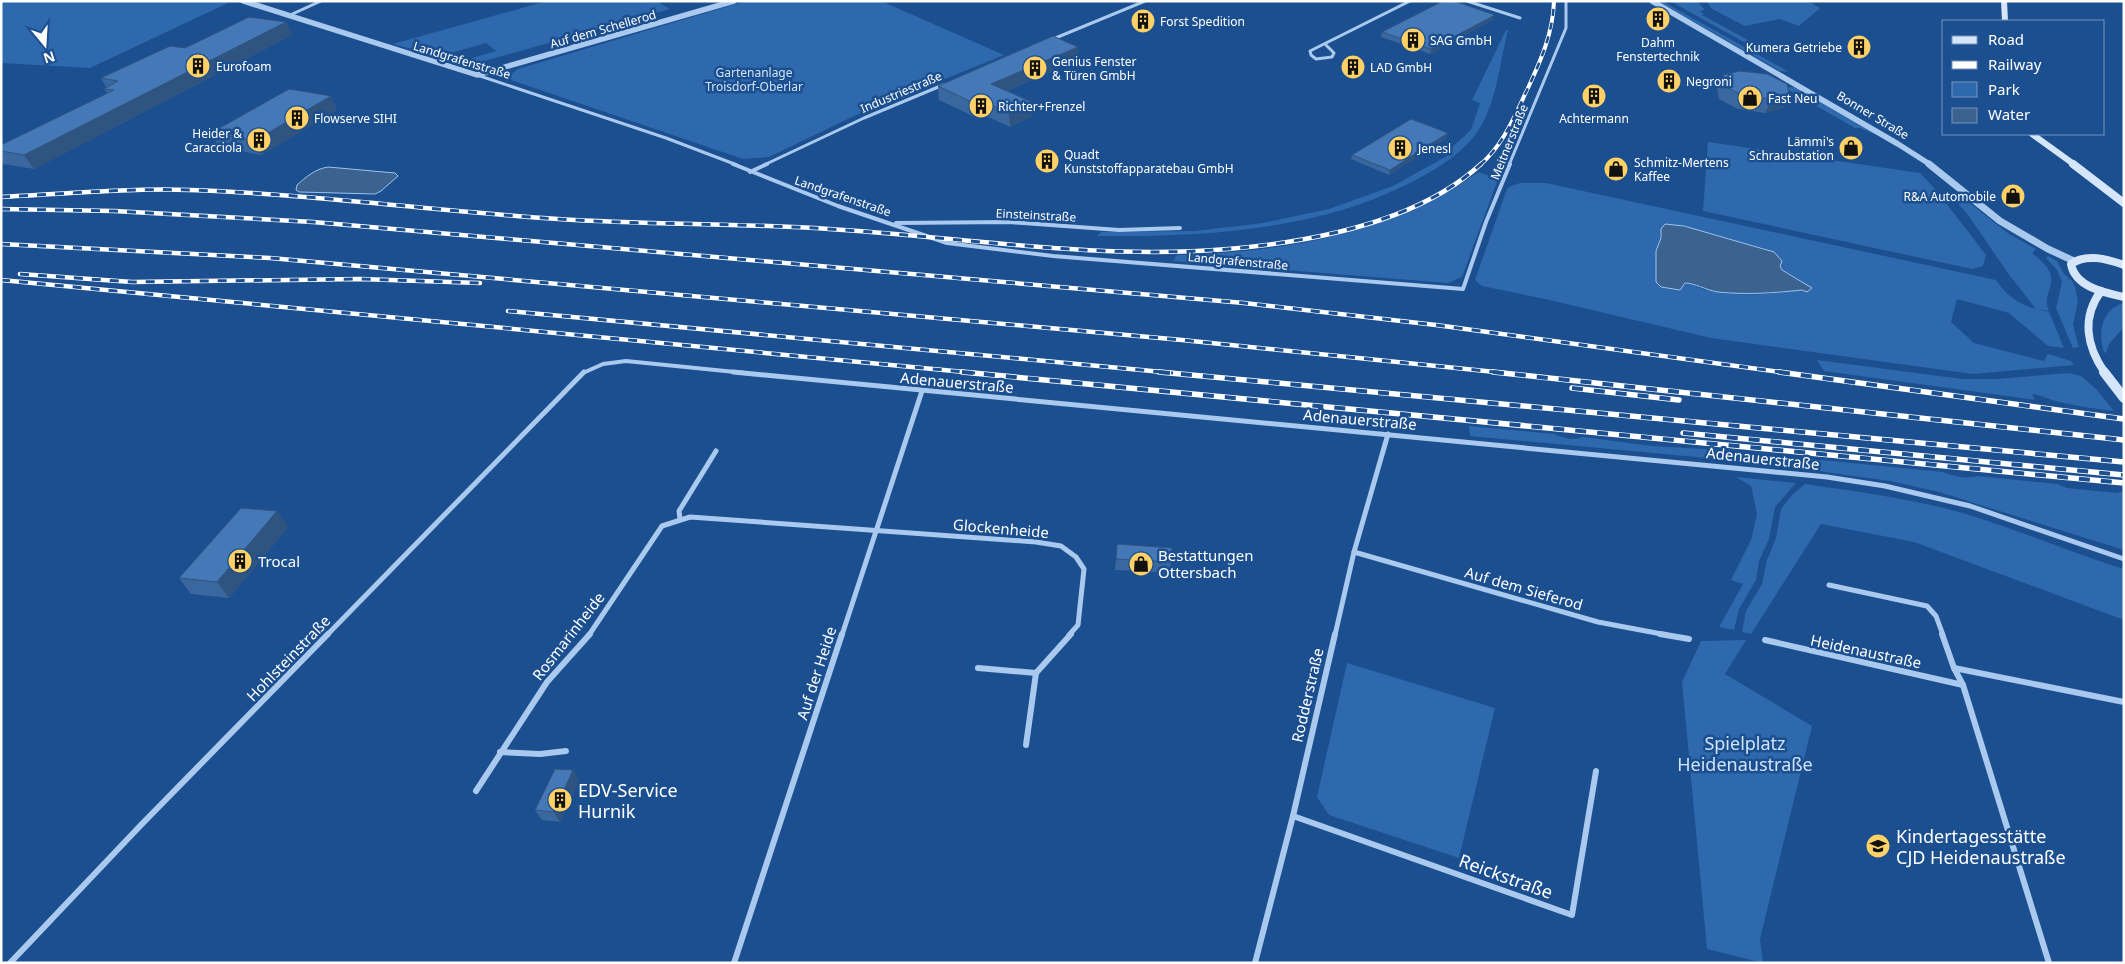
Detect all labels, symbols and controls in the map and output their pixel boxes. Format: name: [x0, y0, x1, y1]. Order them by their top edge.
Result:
street label: Auf dem Schellerod: [548, 6, 658, 52]
building icon: Dahm Fenstertechnik: [1645, 6, 1671, 32]
building icon: Forst Spedition: [1130, 8, 1156, 34]
place label: Forst Spedition: [1160, 13, 1245, 30]
north arrow: [20, 20, 70, 70]
legend: [1942, 20, 2105, 135]
building icon: SAG GmbH: [1400, 27, 1426, 53]
text: Road: [1988, 29, 2024, 49]
place label: SAG GmbH: [1430, 32, 1492, 49]
place label: Dahm Fenstertechnik: [1616, 34, 1700, 65]
building icon: Kumera Getriebe: [1846, 34, 1872, 60]
street label: Landgrafenstraße: [411, 37, 513, 83]
place label: Kumera Getriebe: [1746, 39, 1842, 56]
text: N: [41, 47, 58, 69]
building icon: Eurofoam: [185, 53, 211, 79]
place label: Genius Fenster & Türen GmbH: [1052, 53, 1137, 84]
building icon: LAD GmbH: [1340, 54, 1366, 80]
text: Railway: [1988, 54, 2042, 74]
building icon: Genius Fenster & Türen GmbH: [1022, 55, 1048, 81]
place label: Eurofoam: [216, 58, 271, 75]
place label: LAD GmbH: [1370, 59, 1432, 76]
park label: Gartenanlage Troisdorf-Oberlar: [705, 64, 803, 95]
street label: Industriestraße: [858, 67, 945, 117]
building icon: Negroni: [1656, 68, 1682, 94]
place label: Negroni: [1686, 73, 1732, 90]
text: Park: [1988, 79, 2020, 99]
building icon: Achtermann: [1581, 83, 1607, 109]
shop icon: Fast Neu: [1737, 85, 1763, 111]
street label: Bonner Straße: [1834, 87, 1912, 143]
place label: Fast Neu: [1768, 90, 1817, 107]
building icon: Richter+Frenzel: [968, 93, 994, 119]
place label: Richter+Frenzel: [998, 98, 1085, 115]
street label: Meitnerstraße: [1486, 101, 1532, 182]
text: Water: [1988, 104, 2030, 124]
building icon: Flowserve SIHI: [284, 105, 310, 131]
place label: Flowserve SIHI: [314, 110, 397, 127]
place label: Achtermann: [1559, 110, 1629, 127]
place label: Heider & Caracciola: [185, 125, 242, 156]
building icon: Heider & Caracciola: [246, 127, 272, 153]
place label: Lämmi's Schraubstation: [1749, 133, 1834, 164]
building icon: Jenesl: [1387, 135, 1413, 161]
shop icon: Lämmi's Schraubstation: [1838, 135, 1864, 161]
place label: Jenesl: [1417, 140, 1451, 157]
place label: Quadt Kunststoffapparatebau GmbH: [1064, 146, 1234, 177]
building icon: Quadt Kunststoffapparatebau GmbH: [1034, 148, 1060, 174]
place label: Schmitz-Mertens Kaffee: [1634, 154, 1729, 185]
shop icon: Schmitz-Mertens Kaffee: [1603, 156, 1629, 182]
street label: Landgrafenstraße: [793, 172, 894, 221]
shop icon: R&A Automobile: [2000, 183, 2026, 209]
place label: R&A Automobile: [1903, 188, 1996, 205]
street label: Einsteinstraße: [995, 204, 1077, 226]
street label: Landgrafenstraße: [1187, 248, 1289, 274]
street label: Adenauerstraße: [899, 367, 1015, 397]
street label: Adenauerstraße: [1302, 404, 1418, 434]
street label: Adenauerstraße: [1705, 442, 1821, 474]
street label: Glockenheide: [952, 514, 1050, 542]
place label: Bestattungen Ottersbach: [1158, 545, 1254, 582]
building icon: Trocal: [227, 548, 253, 574]
place label: Trocal: [258, 551, 300, 571]
shop icon: Bestattungen Ottersbach: [1128, 551, 1154, 577]
street label: Auf dem Sieferod: [1463, 562, 1585, 614]
street label: Rosmarinheide: [527, 588, 609, 684]
street label: Hohlsteinstraße: [242, 611, 334, 705]
street label: Auf der Heide: [792, 624, 840, 722]
street label: Heidenaustraße: [1809, 629, 1923, 673]
street label: Rodderstraße: [1286, 646, 1328, 744]
park label: Spielplatz Heidenaustraße: [1677, 731, 1813, 776]
place label: EDV-Service Hurnik: [578, 778, 678, 823]
building icon: EDV-Service Hurnik: [547, 787, 573, 813]
place label: Kindertagesstätte CJD Heidenaustraße: [1896, 824, 2066, 869]
school or university icon: Kindertagesstätte CJD Heidenaustraße: [1865, 833, 1891, 859]
street label: Reickstraße: [1456, 848, 1556, 904]

